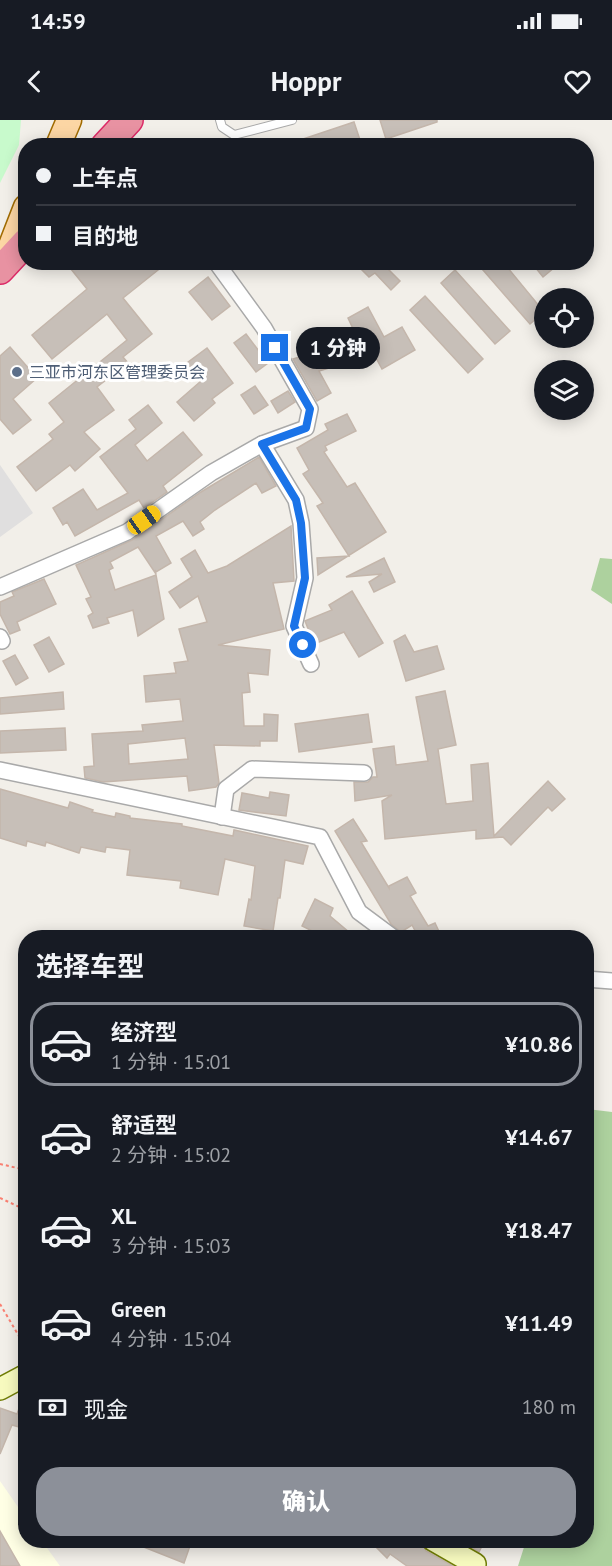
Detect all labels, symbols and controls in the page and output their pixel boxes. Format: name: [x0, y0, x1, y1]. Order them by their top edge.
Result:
text: 14:59: [30, 7, 86, 35]
text: Hoppr: [271, 64, 341, 98]
icon: back: [18, 65, 51, 98]
icon: heart: [561, 65, 594, 98]
text: 上车点: [72, 164, 138, 192]
text: 目的地: [72, 222, 138, 250]
map controls: [534, 288, 594, 420]
button: locate: [534, 288, 594, 348]
callout: 1 分钟: [296, 327, 380, 369]
route end: [261, 334, 288, 361]
text: 1 分钟: [310, 335, 366, 361]
button: layers: [534, 360, 594, 420]
place label: 三亚市河东区管理委员会: [29, 362, 205, 382]
marker: 三亚市河东区管理委员会: [10, 365, 24, 379]
car: [124, 502, 164, 538]
route start: [289, 631, 316, 658]
text: 选择车型: [36, 949, 144, 983]
icon: car: [39, 1017, 93, 1071]
text: 经济型: [111, 1018, 177, 1046]
text: ¥10.86: [505, 1030, 573, 1058]
text: 1 分钟 · 15:01: [111, 1049, 231, 1075]
icon: car: [39, 1110, 93, 1164]
text: 舒适型: [111, 1111, 177, 1139]
text: ¥14.67: [505, 1123, 573, 1151]
text: 2 分钟 · 15:02: [111, 1142, 231, 1168]
text: XL: [111, 1202, 136, 1230]
icon: car: [39, 1203, 93, 1257]
text: ¥18.47: [505, 1216, 573, 1244]
text: 3 分钟 · 15:03: [111, 1233, 231, 1259]
text: Green: [111, 1295, 166, 1323]
icon: car: [39, 1296, 93, 1350]
text: ¥11.49: [505, 1309, 573, 1337]
text: 4 分钟 · 15:04: [111, 1326, 231, 1352]
icon: cash: [36, 1391, 69, 1424]
text: 180 m: [522, 1394, 576, 1420]
text: 现金: [84, 1395, 128, 1423]
button: 确认: [36, 1467, 576, 1536]

